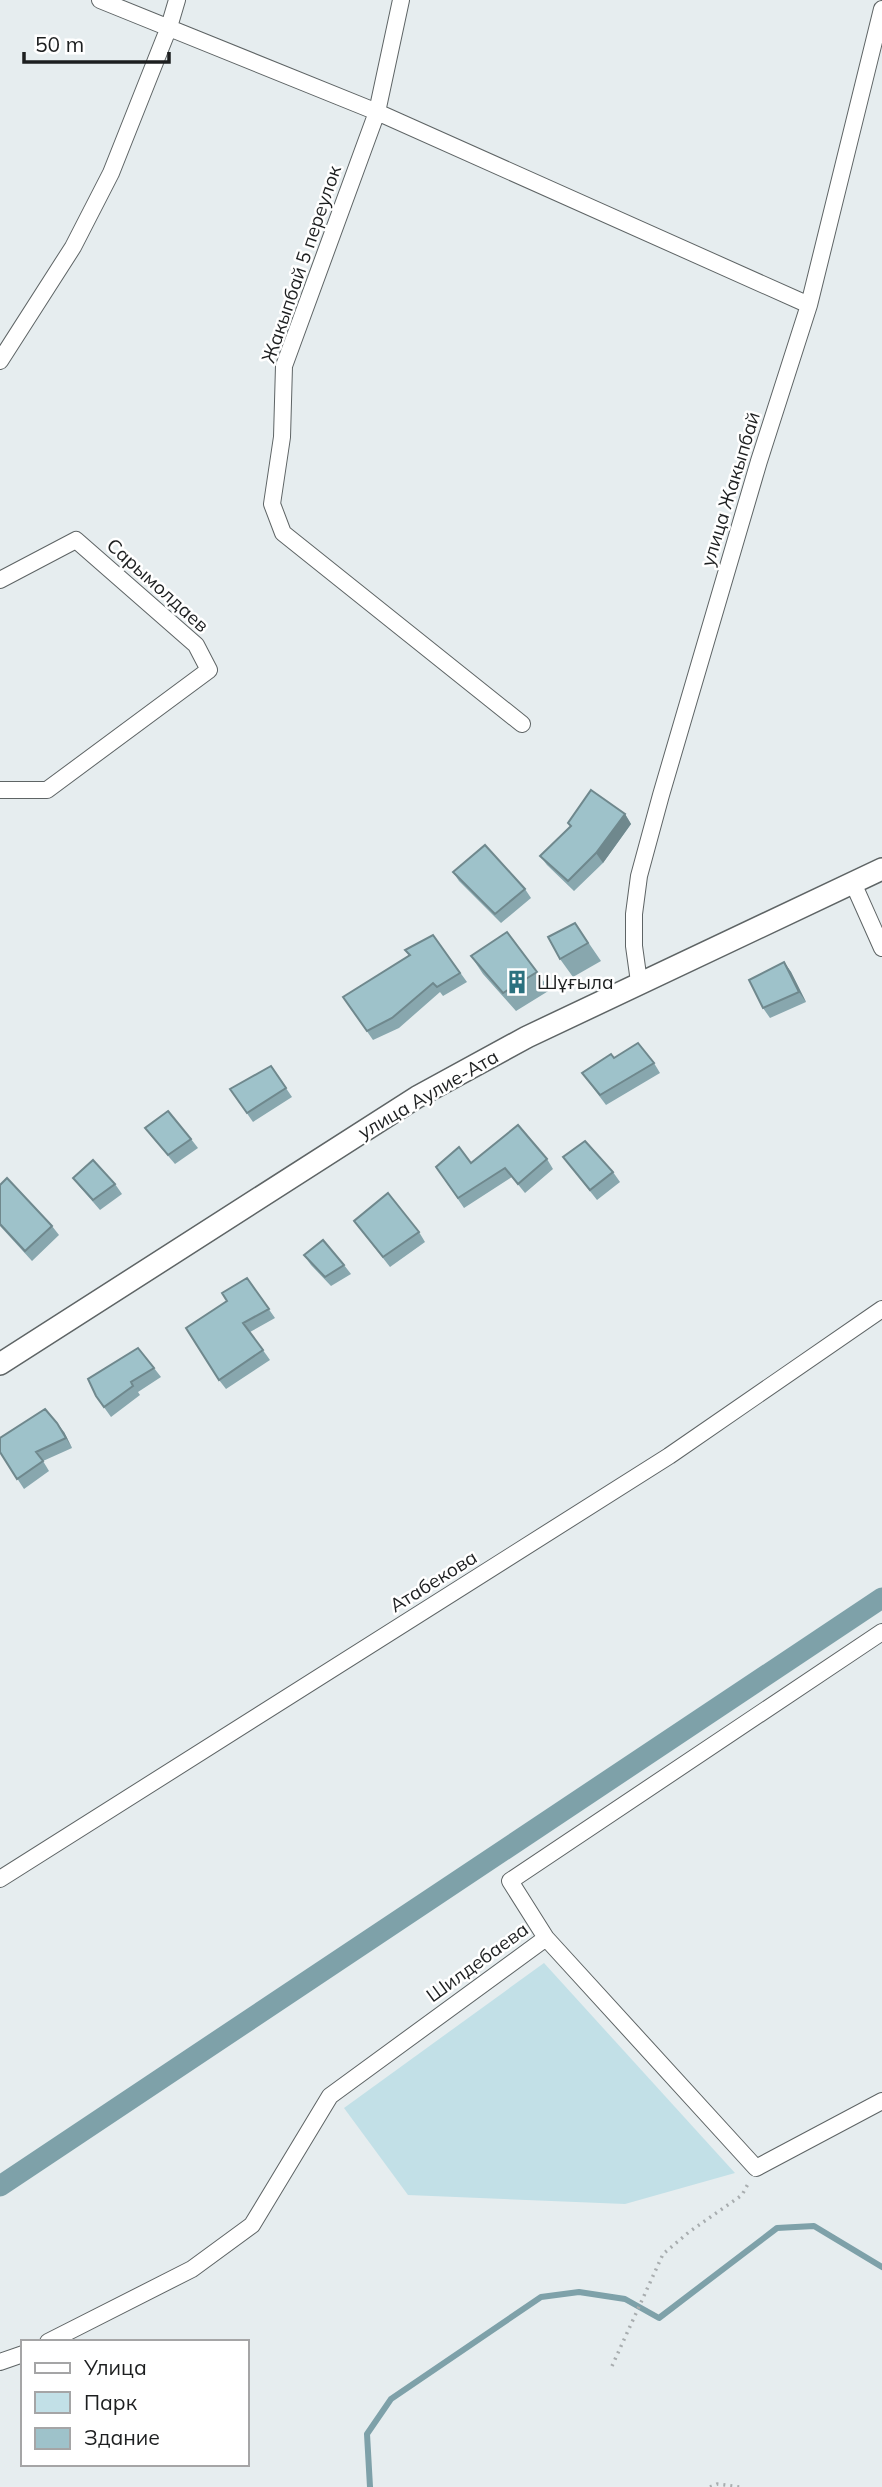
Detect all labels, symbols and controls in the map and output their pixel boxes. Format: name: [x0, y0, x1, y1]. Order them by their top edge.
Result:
scale bar: [24, 21, 170, 65]
text: 50 m: [35, 31, 84, 57]
street label: Жакыпбай 5 переулок: [256, 161, 346, 366]
street label: улица Жакыпбай: [695, 409, 765, 569]
street label: Сарымолдаев: [102, 533, 214, 637]
building icon: Шұғыла: [503, 968, 531, 996]
place label: Шұғыла: [537, 970, 614, 994]
street label: улица Аулие-Ата: [353, 1044, 503, 1144]
street label: Атабекова: [385, 1545, 481, 1617]
street label: Шилдебаева: [421, 1917, 533, 2007]
legend: [21, 2340, 248, 2466]
text: Улица: [83, 2354, 147, 2380]
text: Парк: [84, 2389, 138, 2415]
text: Здание: [84, 2424, 160, 2450]

